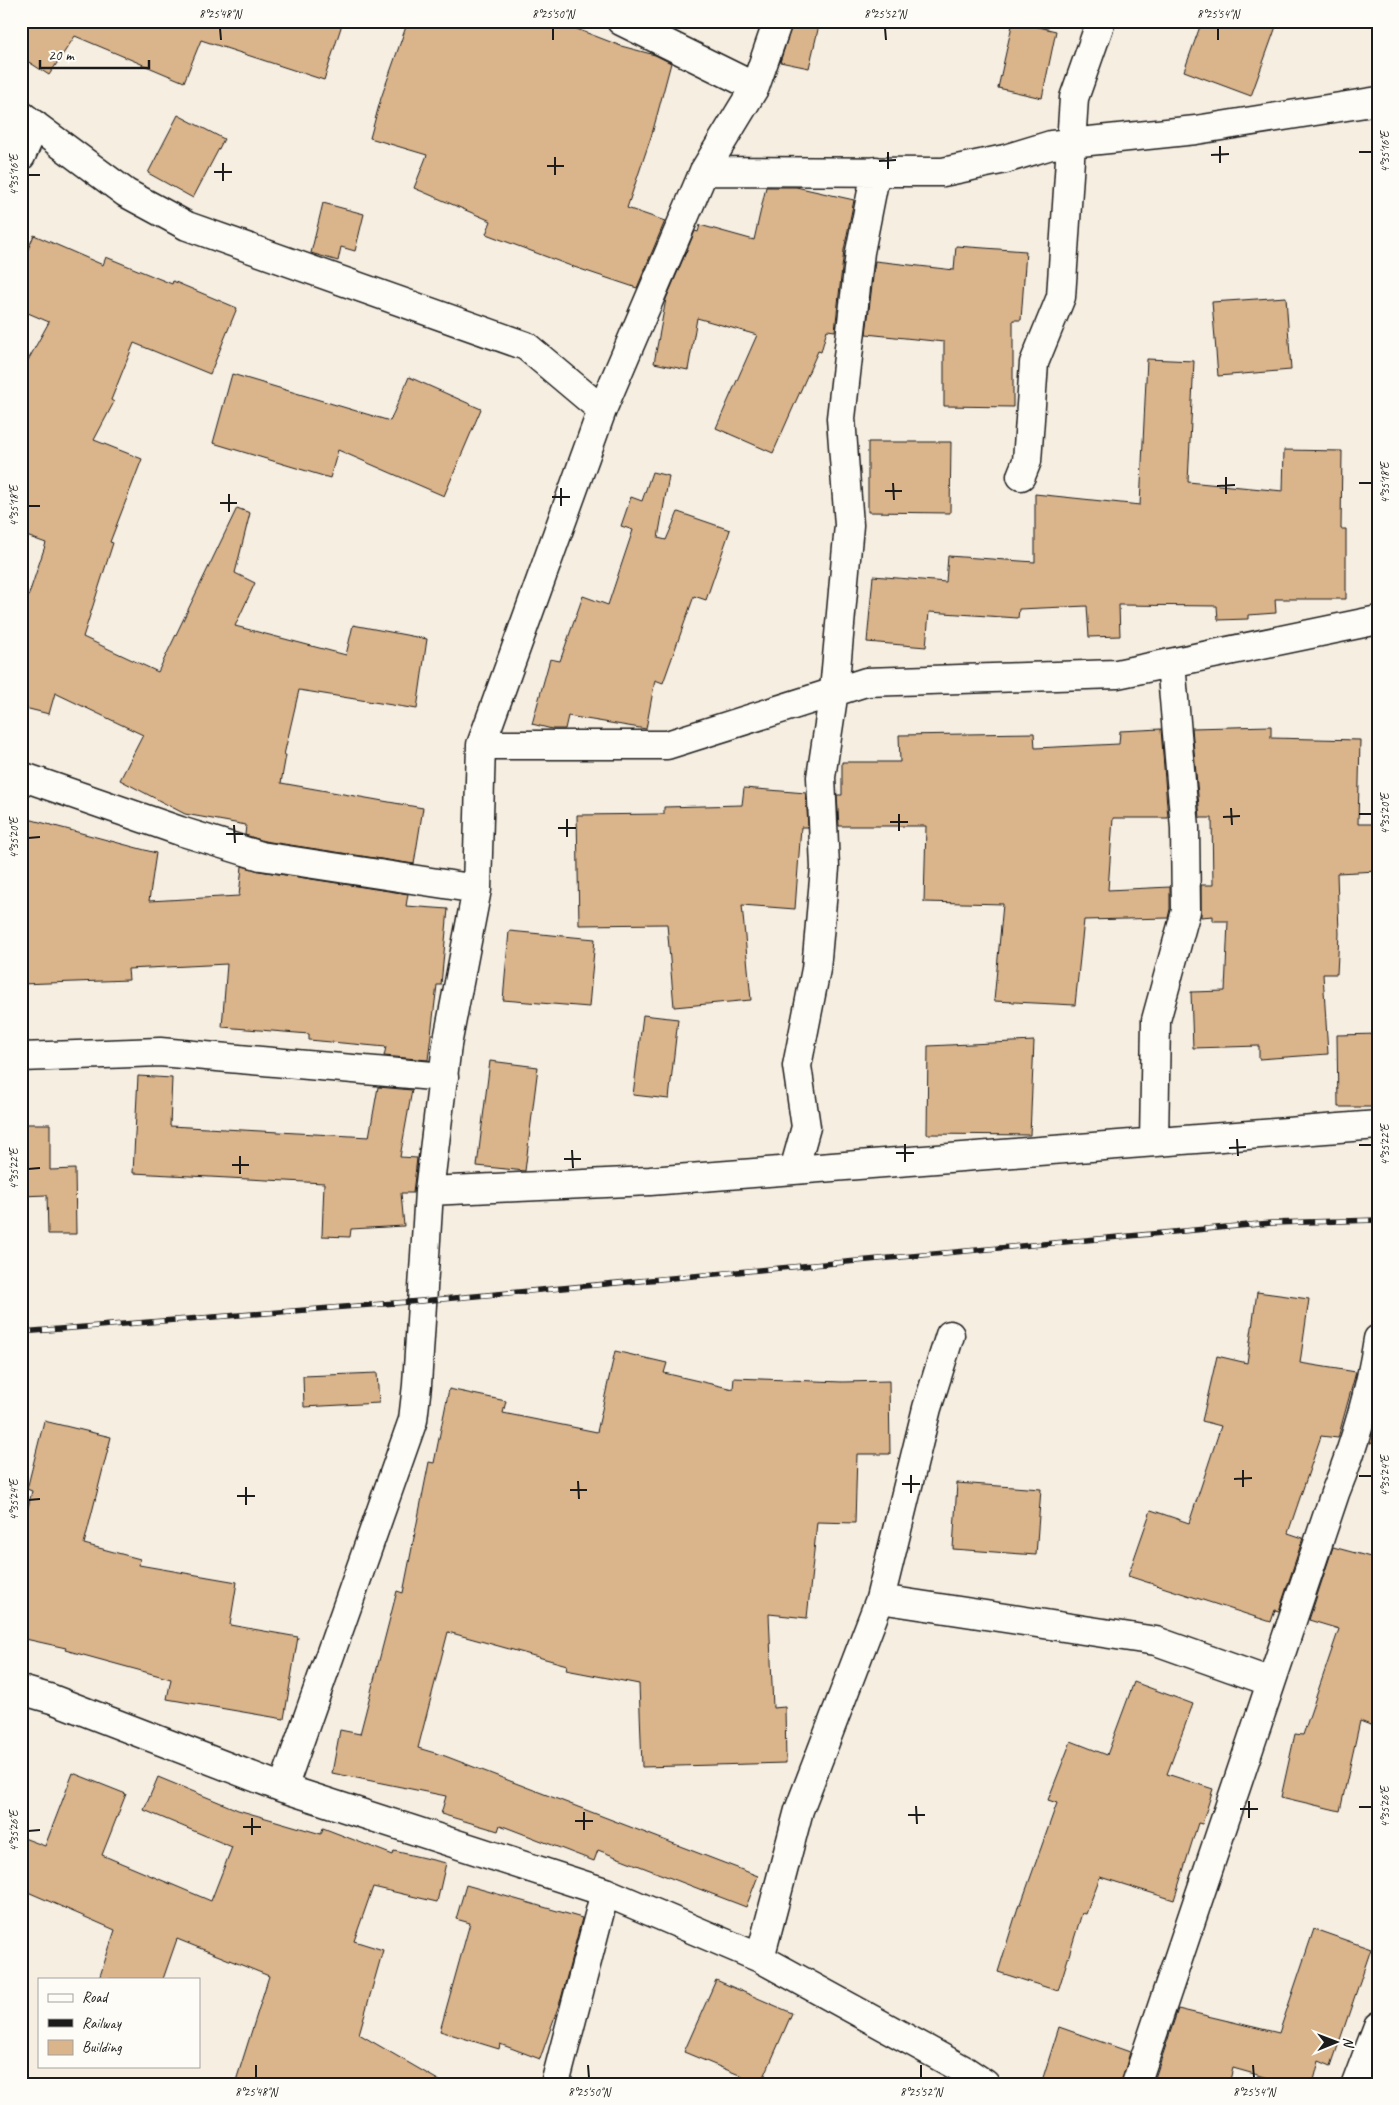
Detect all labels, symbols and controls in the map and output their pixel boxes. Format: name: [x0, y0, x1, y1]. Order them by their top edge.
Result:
text: 8°25'48"N: [199, 6, 243, 22]
text: 8°25'50"N: [532, 6, 576, 22]
text: 8°25'52"N: [864, 6, 908, 22]
text: 8°25'54"N: [1197, 6, 1241, 22]
scale bar: [40, 38, 149, 70]
text: 20 m: [48, 46, 75, 65]
text: 4°35'16"E: [1377, 130, 1393, 173]
text: 4°35'16"E: [6, 153, 22, 196]
text: 4°35'18"E: [1377, 461, 1393, 504]
text: 4°35'18"E: [6, 484, 22, 527]
text: 4°35'20"E: [1377, 792, 1393, 835]
text: 4°35'20"E: [6, 816, 22, 859]
text: 4°35'22"E: [1377, 1123, 1393, 1166]
text: 4°35'22"E: [6, 1147, 22, 1190]
text: 4°35'24"E: [1377, 1454, 1393, 1497]
text: 4°35'24"E: [6, 1478, 22, 1521]
text: 4°35'26"E: [1377, 1785, 1393, 1828]
text: 4°35'26"E: [6, 1809, 22, 1852]
legend: [38, 1978, 200, 2068]
text: Road: [82, 1988, 109, 2007]
text: Railway: [82, 2014, 123, 2033]
north arrow: [1312, 2018, 1362, 2068]
text: N: [1340, 2037, 1357, 2049]
text: Building: [82, 2038, 122, 2057]
text: 8°25'48"N: [235, 2084, 279, 2100]
text: 8°25'50"N: [568, 2084, 612, 2100]
text: 8°25'52"N: [900, 2084, 944, 2100]
text: 8°25'54"N: [1233, 2084, 1277, 2100]

